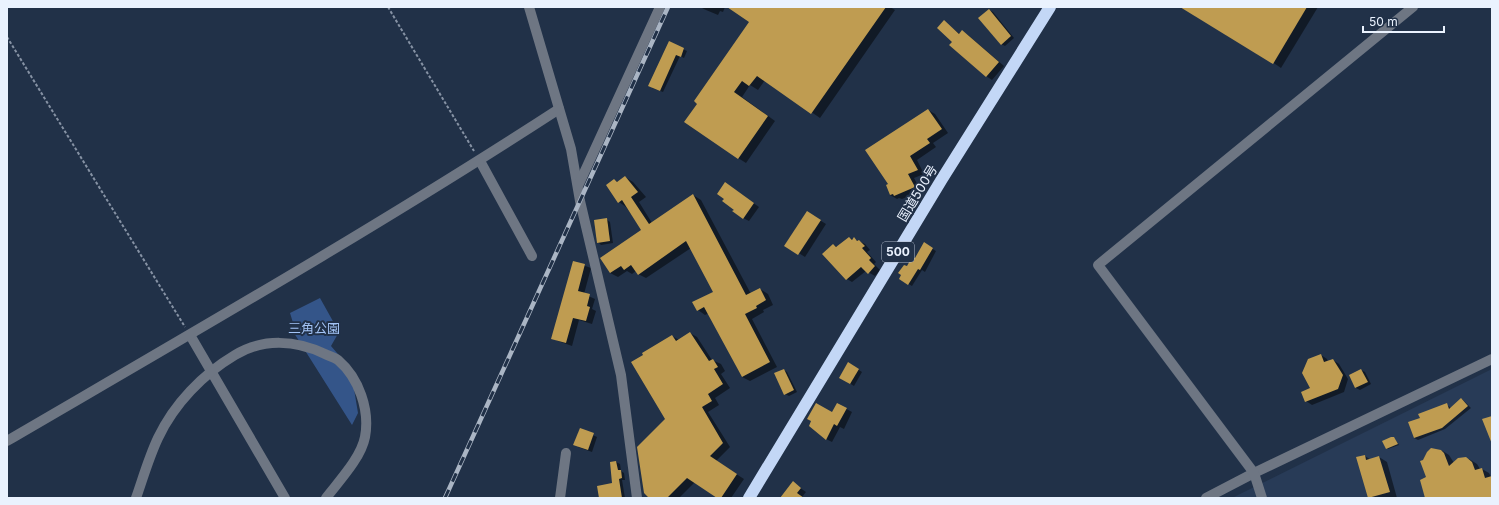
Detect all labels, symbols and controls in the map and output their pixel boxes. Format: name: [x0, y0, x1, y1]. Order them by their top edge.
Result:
scale bar: [1363, 8, 1444, 34]
text: 50 m: [1369, 14, 1398, 29]
street label: 国道500号: [894, 162, 940, 224]
road number: 500: [882, 242, 914, 262]
park label: 三角公園: [288, 320, 340, 336]

